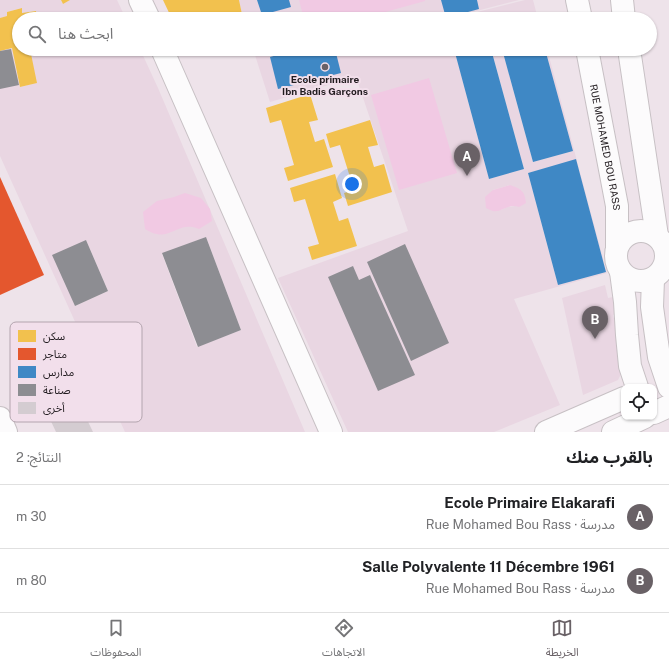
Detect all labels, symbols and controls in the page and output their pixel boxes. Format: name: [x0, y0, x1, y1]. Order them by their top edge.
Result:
search box: [12, 12, 657, 56]
icon: search: [26, 23, 48, 45]
text: ابحث هنا: [58, 25, 113, 42]
marker: Ecole primaire Ibn Badis Garçons: [320, 62, 330, 72]
place label: Ecole primaire Ibn Badis Garçons: [282, 73, 368, 97]
street label: RUE MOHAMED BOU RASS: [588, 83, 623, 211]
pin: A: [454, 143, 480, 176]
your location: [342, 174, 362, 194]
pin: B: [582, 306, 608, 339]
legend: [10, 322, 142, 422]
text: سكن: [43, 330, 66, 343]
text: متاجر: [42, 348, 67, 361]
text: مدارس: [43, 366, 74, 379]
text: صناعة: [43, 384, 71, 396]
map controls: [621, 384, 657, 420]
button: locate: [621, 384, 657, 420]
text: أخرى: [43, 402, 65, 415]
text: بالقرب منك: [566, 447, 653, 467]
text: النتائج: 2: [16, 450, 61, 465]
text: Ecole Primaire Elakarafi: [444, 494, 615, 511]
text: 30 m: [16, 509, 46, 524]
text: A: [635, 509, 645, 524]
text: مدرسة · Rue Mohamed Bou Rass: [426, 517, 615, 532]
text: Salle Polyvalente 11 Décembre 1961: [362, 558, 615, 575]
text: 80 m: [16, 573, 47, 588]
text: B: [636, 573, 644, 588]
text: مدرسة · Rue Mohamed Bou Rass: [426, 581, 615, 596]
tab: المحفوظات: [90, 617, 141, 664]
tab: الاتجاهات: [322, 617, 365, 664]
tab: الخريطة: [546, 617, 579, 664]

